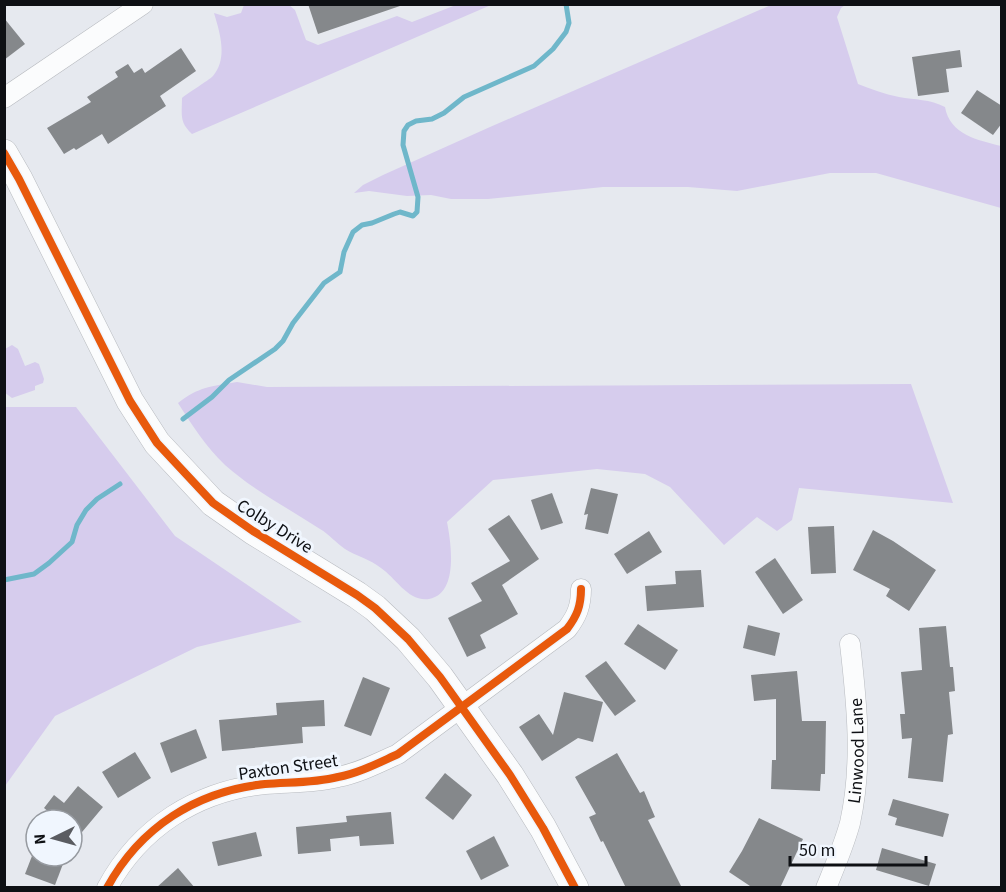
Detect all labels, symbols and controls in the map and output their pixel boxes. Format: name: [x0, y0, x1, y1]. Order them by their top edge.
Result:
street label: Colby Drive: [232, 493, 318, 560]
street label: Linwood Lane: [842, 697, 871, 805]
street label: Paxton Street: [237, 748, 339, 787]
north arrow: [24, 808, 84, 868]
scale bar: [790, 829, 926, 867]
text: N: [29, 833, 51, 845]
text: 50 m: [799, 838, 835, 863]

